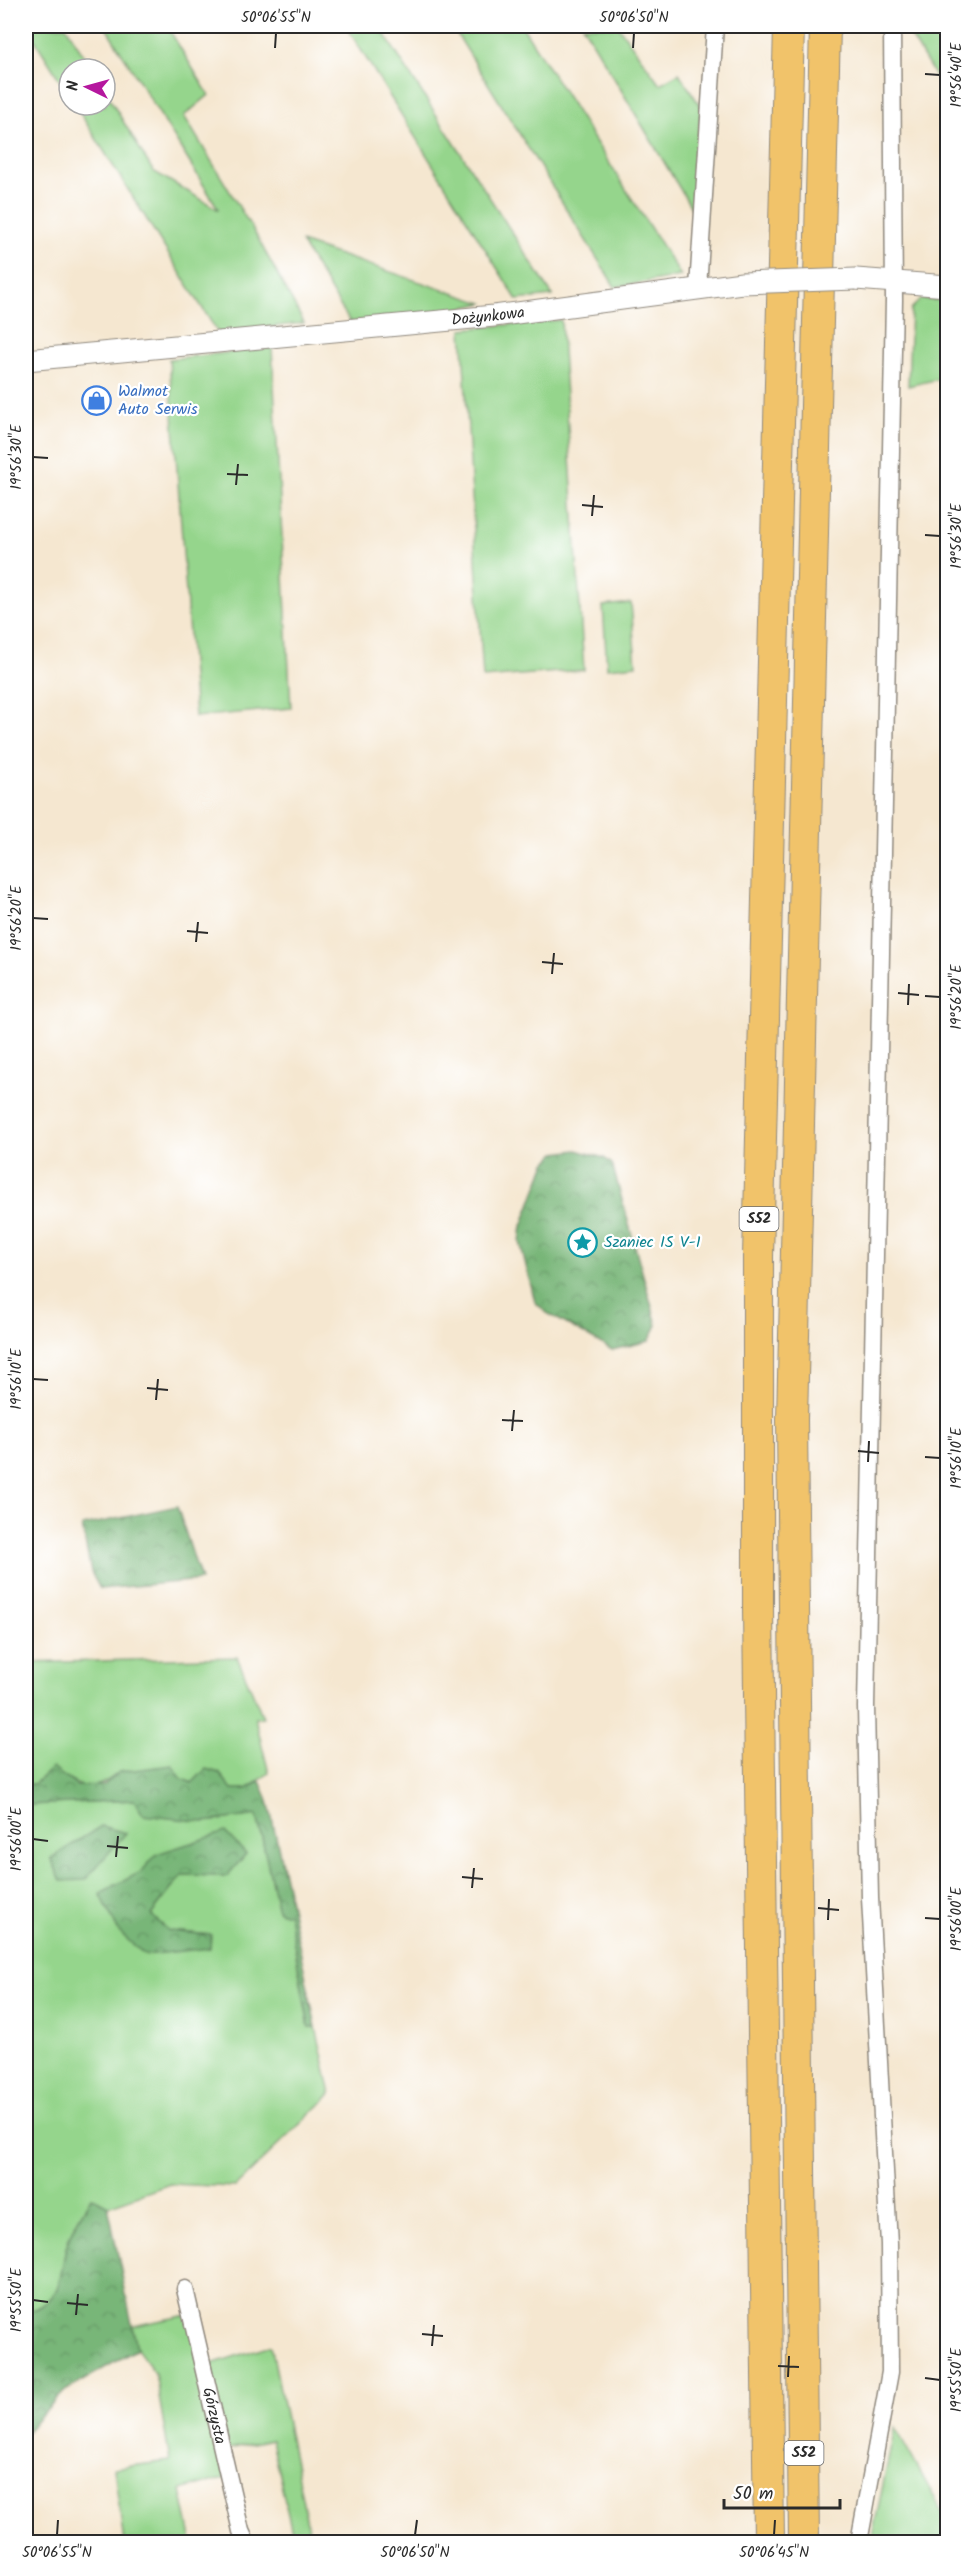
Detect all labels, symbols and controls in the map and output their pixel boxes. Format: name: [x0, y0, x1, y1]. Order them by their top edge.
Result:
text: 50°06'55"N: [241, 6, 311, 30]
text: 50°06'50"N: [599, 6, 669, 30]
text: 19°56'40"E: [945, 41, 969, 108]
north arrow: [57, 57, 117, 117]
text: N: [61, 80, 86, 92]
street label: Dożynkowa: [450, 300, 526, 332]
place label: Walmot Auto Serwis: [118, 379, 198, 422]
shop icon: Walmot Auto Serwis: [81, 384, 113, 416]
text: 19°56'30"E: [5, 423, 29, 490]
text: 19°56'30"E: [945, 502, 969, 569]
text: 19°56'20"E: [5, 884, 29, 951]
text: 19°56'20"E: [945, 963, 969, 1030]
road number: S52: [740, 1207, 778, 1231]
place icon: Szaniec IS V-1: [567, 1226, 599, 1258]
place label: Szaniec IS V-1: [604, 1230, 701, 1255]
text: 19°56'10"E: [5, 1347, 29, 1410]
text: 19°56'10"E: [945, 1426, 969, 1489]
text: 19°56'00"E: [5, 1806, 29, 1871]
text: 19°56'00"E: [945, 1886, 969, 1951]
text: 19°55'50"E: [5, 2266, 29, 2332]
text: 19°55'50"E: [945, 2346, 969, 2412]
street label: Górzysta: [196, 2385, 233, 2446]
road number: S52: [784, 2441, 824, 2465]
scale bar: [724, 2472, 840, 2510]
text: 50 m: [733, 2480, 773, 2509]
text: 50°06'55"N: [22, 2541, 92, 2565]
text: 50°06'50"N: [380, 2541, 450, 2565]
text: 50°06'45"N: [739, 2541, 809, 2565]

